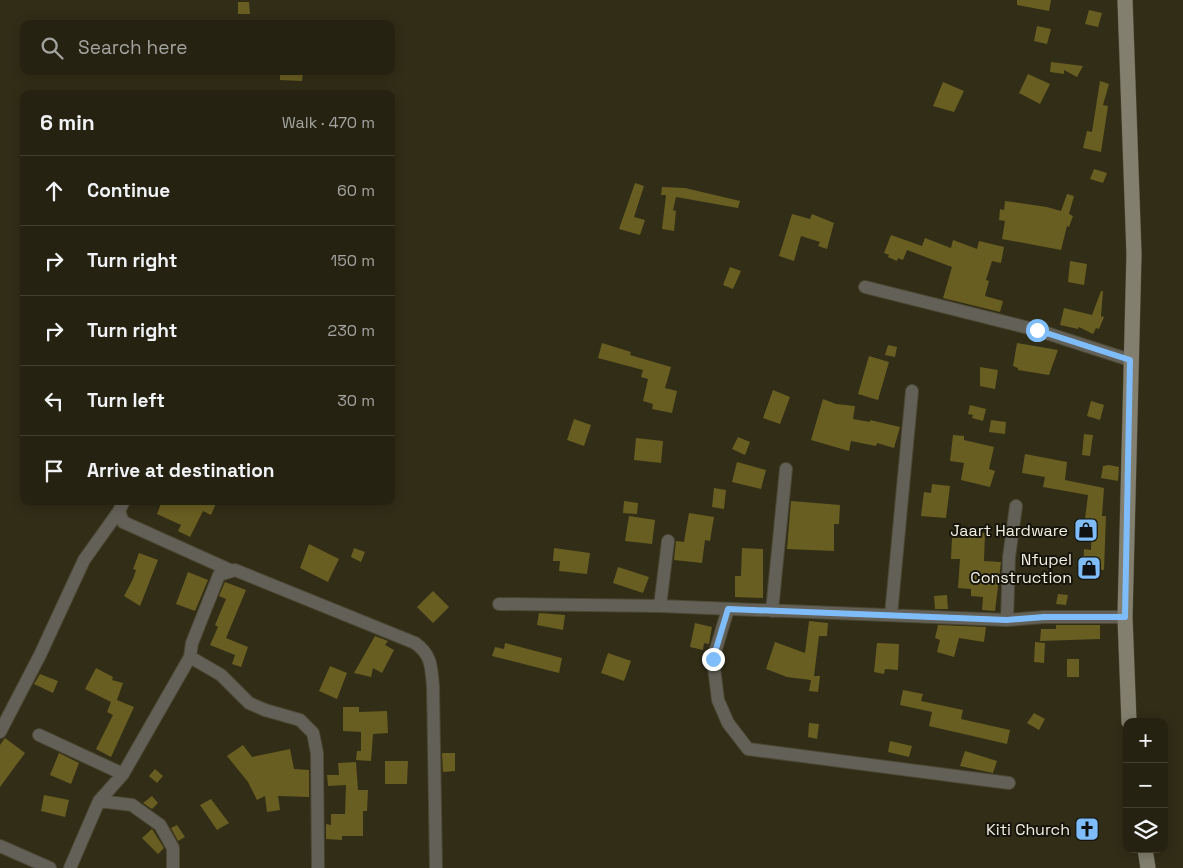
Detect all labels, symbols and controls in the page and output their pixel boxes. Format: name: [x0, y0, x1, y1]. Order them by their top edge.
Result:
search box: [20, 20, 395, 75]
icon: search: [38, 34, 66, 62]
text: Search here: [78, 35, 188, 60]
text: 6 min: [40, 109, 95, 136]
text: Walk · 470 m: [282, 112, 375, 133]
icon: ahead: [40, 177, 68, 205]
text: Continue: [87, 178, 170, 203]
text: 60 m: [337, 180, 375, 201]
icon: right: [40, 247, 68, 275]
text: Turn right: [87, 248, 177, 273]
text: 150 m: [331, 250, 375, 271]
icon: right: [40, 317, 68, 345]
text: Turn right: [87, 318, 177, 343]
route start: [1026, 319, 1049, 342]
text: 230 m: [328, 320, 375, 341]
icon: left: [40, 387, 68, 415]
text: Turn left: [87, 388, 165, 413]
text: 30 m: [337, 390, 375, 411]
icon: arrive: [40, 457, 68, 485]
text: Arrive at destination: [87, 458, 275, 483]
shop icon: Jaart Hardware: [1073, 517, 1099, 543]
place label: Jaart Hardware: [950, 520, 1068, 541]
place label: Nfupel Construction: [970, 549, 1072, 588]
shop icon: Nfupel Construction: [1076, 555, 1102, 581]
route end: [702, 648, 725, 671]
map controls: [1123, 718, 1168, 853]
button: +: [1123, 718, 1168, 763]
button: −: [1123, 763, 1168, 808]
button: layers: [1123, 808, 1168, 853]
church icon: Kiti Church: [1074, 816, 1100, 842]
place label: Kiti Church: [986, 819, 1070, 840]

